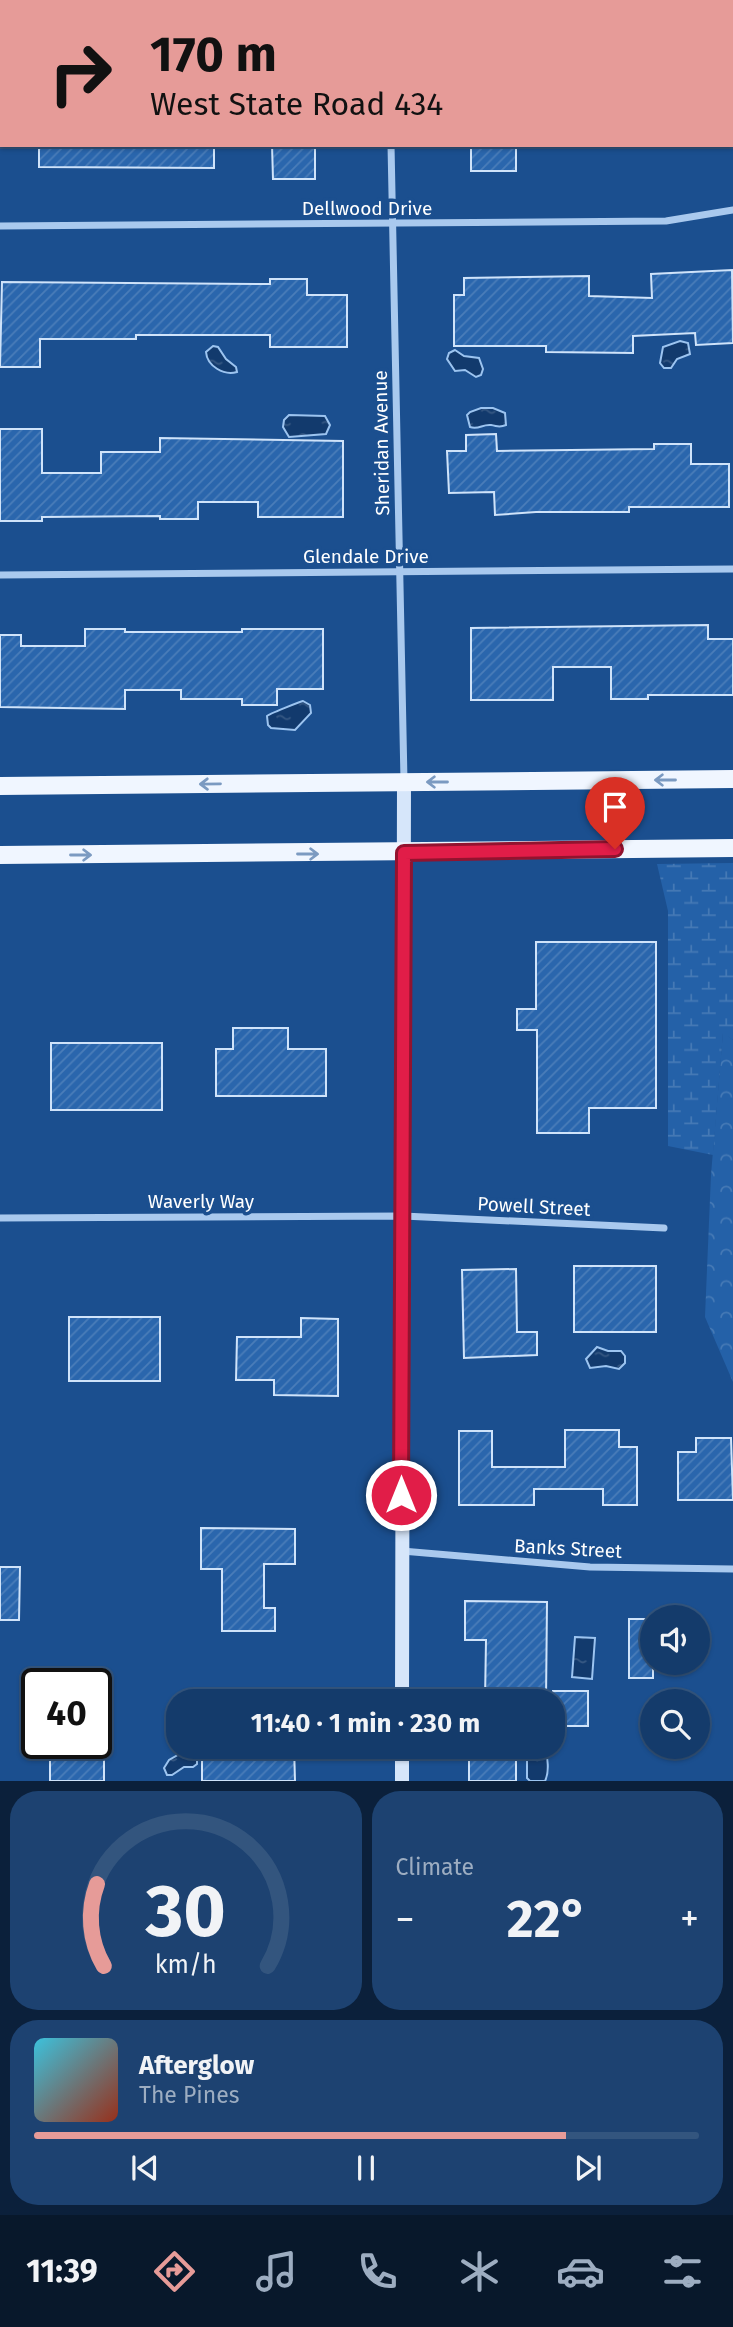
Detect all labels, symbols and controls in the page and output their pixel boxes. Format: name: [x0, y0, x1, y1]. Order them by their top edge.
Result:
text: 170 m: [150, 25, 277, 84]
icon: right: [35, 28, 126, 119]
text: West State Road 434: [150, 85, 443, 123]
street label: Dellwood Drive: [302, 197, 432, 220]
street label: Sheridan Avenue: [369, 370, 394, 516]
street label: Glendale Drive: [303, 545, 429, 568]
one-way arrow: [654, 773, 677, 787]
one-way arrow: [426, 775, 449, 788]
one-way arrow: [199, 777, 222, 791]
pin: [585, 777, 645, 849]
icon: arrive: [596, 788, 634, 826]
one-way arrow: [296, 847, 319, 861]
one-way arrow: [69, 848, 92, 862]
street label: Waverly Way: [148, 1190, 255, 1213]
street label: Powell Street: [477, 1192, 591, 1221]
position arrow: [364, 1458, 438, 1532]
street label: Banks Street: [513, 1534, 623, 1563]
map controls: [640, 1605, 710, 1759]
button: sound: [640, 1605, 710, 1675]
speed limit sign: 40: [21, 1668, 112, 1759]
button: search: [640, 1689, 710, 1759]
text: 11:40 · 1 min · 230 m: [251, 1708, 480, 1739]
text: Climate: [396, 1853, 474, 1881]
text: 30: [145, 1869, 226, 1956]
text: 22°: [507, 1888, 588, 1951]
text: −: [396, 1896, 415, 1942]
text: +: [680, 1896, 699, 1942]
text: km/h: [155, 1950, 217, 1980]
text: Afterglow: [139, 2050, 254, 2081]
text: The Pines: [139, 2081, 240, 2109]
icon: previous: [126, 2149, 164, 2187]
icon: pause: [347, 2149, 385, 2187]
icon: next: [569, 2149, 607, 2187]
icon: directions: [150, 2247, 199, 2296]
icon: music: [252, 2247, 301, 2296]
icon: phone: [353, 2247, 402, 2296]
icon: climate: [455, 2247, 504, 2296]
icon: car: [556, 2247, 605, 2296]
icon: filters: [658, 2247, 707, 2296]
text: 11:39: [26, 2252, 98, 2290]

